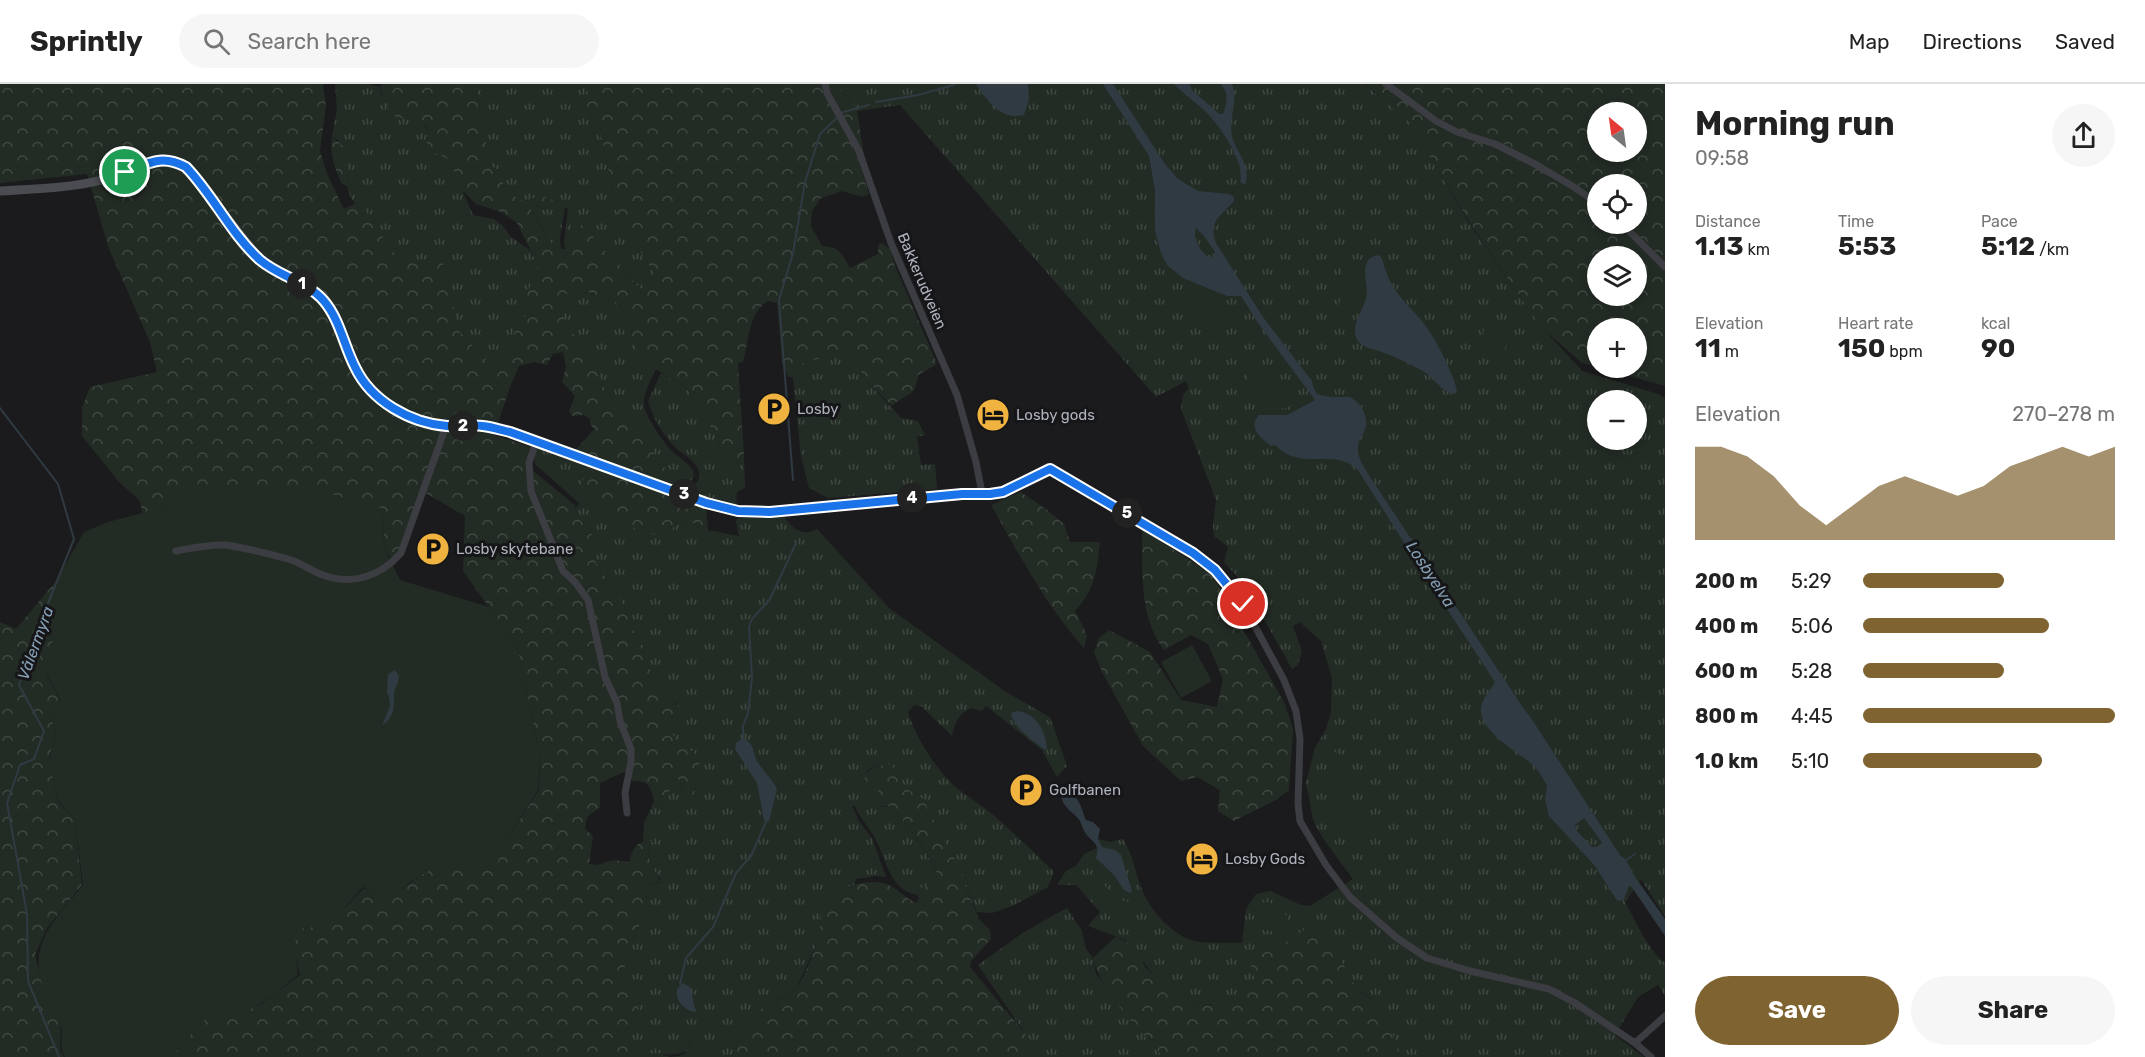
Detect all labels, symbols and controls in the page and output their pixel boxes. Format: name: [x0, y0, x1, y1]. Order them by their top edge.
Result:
search box: [179, 14, 599, 68]
text: Sprintly: [30, 25, 143, 58]
icon: search: [200, 25, 233, 58]
text: Search here: [248, 28, 371, 55]
text: Map: [1849, 29, 1890, 54]
text: Directions: [1923, 29, 2022, 54]
text: Saved: [2055, 29, 2115, 54]
north arrow: [1587, 102, 1647, 162]
map controls: [1587, 102, 1647, 450]
text: Morning run: [1695, 104, 1895, 143]
button: share: [2052, 104, 2115, 167]
pin: [99, 146, 150, 197]
text: 09:58: [1695, 146, 1749, 170]
icon: arrive: [108, 155, 141, 188]
button: locate: [1587, 174, 1647, 234]
text: Distance: [1695, 212, 1761, 231]
text: Time: [1838, 212, 1874, 231]
text: Pace: [1981, 212, 2018, 231]
street label: Bakkerudveien: [894, 230, 950, 332]
text: 1.13: [1695, 231, 1744, 262]
text: 5:53: [1838, 231, 1896, 262]
text: 5:12: [1981, 231, 2035, 262]
text: km: [1744, 240, 1770, 259]
text: /km: [2035, 240, 2069, 259]
button: layers: [1587, 246, 1647, 306]
pin: 1: [287, 269, 317, 299]
text: 1: [298, 274, 306, 293]
text: Elevation: [1695, 314, 1764, 333]
text: Heart rate: [1838, 314, 1913, 333]
text: kcal: [1981, 314, 2010, 333]
button: +: [1587, 318, 1647, 378]
text: 11: [1695, 333, 1721, 364]
text: 150: [1838, 333, 1885, 364]
text: 90: [1981, 333, 2015, 364]
text: m: [1721, 342, 1739, 361]
text: bpm: [1885, 342, 1923, 361]
button: −: [1587, 390, 1647, 450]
parking icon: Losby: [756, 391, 792, 427]
hotel icon: Losby gods: [975, 397, 1011, 433]
place label: Losby: [797, 400, 838, 418]
text: Elevation: [1695, 402, 1781, 426]
text: 270–278 m: [2012, 402, 2115, 426]
place label: Losby gods: [1016, 406, 1095, 424]
pin: 2: [448, 411, 478, 441]
text: 2: [458, 416, 468, 435]
pin: 3: [669, 479, 699, 509]
pin: 4: [897, 483, 927, 513]
text: 3: [679, 484, 689, 503]
text: 4: [907, 488, 917, 507]
pin: 5: [1112, 498, 1142, 528]
text: 5: [1122, 503, 1132, 522]
parking icon: Losby skytebane: [415, 531, 451, 567]
water label: Losbyelva: [1402, 538, 1459, 611]
place label: Losby skytebane: [456, 540, 573, 558]
text: 200 m: [1695, 569, 1758, 593]
text: 5:29: [1791, 569, 1832, 593]
pin: [1217, 578, 1268, 629]
icon: check: [1226, 587, 1259, 620]
water label: Vålermyra: [13, 604, 58, 683]
text: 400 m: [1695, 614, 1758, 638]
text: 5:06: [1791, 614, 1833, 638]
text: 600 m: [1695, 659, 1758, 683]
text: 5:28: [1791, 659, 1832, 683]
text: 800 m: [1695, 704, 1758, 728]
text: 4:45: [1791, 704, 1833, 728]
text: 1.0 km: [1695, 749, 1758, 773]
text: 5:10: [1791, 749, 1829, 773]
parking icon: Golfbanen: [1008, 772, 1044, 808]
place label: Golfbanen: [1049, 781, 1121, 799]
hotel icon: Losby Gods: [1184, 841, 1220, 877]
place label: Losby Gods: [1225, 850, 1305, 868]
button: Save: [1695, 976, 1899, 1045]
button: Share: [1911, 976, 2115, 1045]

